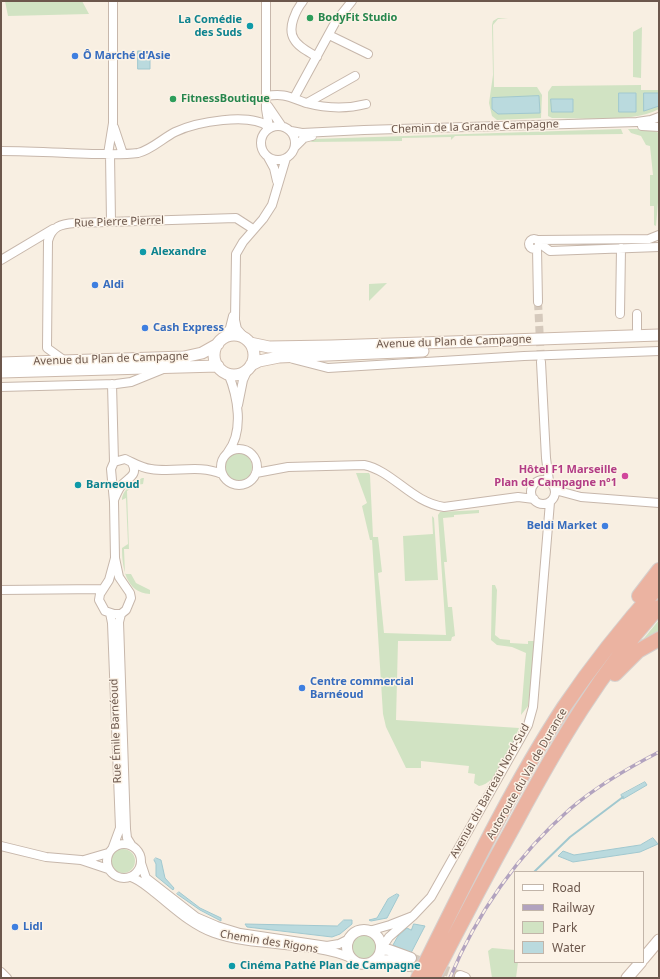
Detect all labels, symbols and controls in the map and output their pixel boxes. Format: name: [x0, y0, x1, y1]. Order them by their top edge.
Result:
place label: BodyFit Studio: [318, 11, 397, 25]
place label: La Comédie des Suds: [178, 13, 242, 39]
marker: BodyFit Studio: [305, 13, 315, 23]
marker: La Comédie des Suds: [245, 21, 255, 31]
place label: Ô Marché d'Asie: [83, 49, 171, 63]
marker: Ô Marché d'Asie: [70, 51, 80, 61]
place label: FitnessBoutique: [181, 92, 270, 106]
marker: FitnessBoutique: [168, 94, 178, 104]
street label: Chemin de la Grande Campagne: [391, 117, 559, 137]
street label: Rue Pierre Pierrel: [74, 214, 164, 230]
place label: Alexandre: [151, 245, 207, 259]
marker: Alexandre: [138, 247, 148, 257]
place label: Aldi: [103, 278, 124, 292]
marker: Aldi: [90, 280, 100, 290]
place label: Cash Express: [153, 321, 224, 335]
marker: Cash Express: [140, 323, 150, 333]
street label: Avenue du Plan de Campagne: [376, 333, 532, 351]
street label: Avenue du Plan de Campagne: [33, 350, 189, 368]
place label: Hôtel F1 Marseille Plan de Campagne n°1: [494, 463, 617, 489]
marker: Hôtel F1 Marseille Plan de Campagne n°1: [620, 471, 630, 481]
place label: Barneoud: [86, 478, 140, 492]
marker: Barneoud: [73, 480, 83, 490]
place label: Beldi Market: [527, 519, 597, 533]
marker: Beldi Market: [600, 521, 610, 531]
place label: Centre commercial Barnéoud: [310, 675, 414, 701]
street label: Rue Émile Barnéoud: [108, 678, 124, 784]
marker: Centre commercial Barnéoud: [297, 683, 307, 693]
street label: Autoroute du Val de Durance: [484, 706, 570, 842]
street label: Avenue du Barreau Nord-Sud: [448, 722, 532, 860]
legend: [514, 871, 644, 963]
text: Road: [552, 879, 581, 896]
text: Railway: [552, 899, 595, 916]
text: Park: [552, 919, 577, 936]
place label: Lidl: [23, 920, 43, 934]
marker: Lidl: [10, 922, 20, 932]
street label: Chemin des Rigons: [219, 928, 319, 956]
text: Water: [552, 939, 586, 956]
place label: Cinéma Pathé Plan de Campagne: [240, 959, 421, 973]
marker: Cinéma Pathé Plan de Campagne: [227, 961, 237, 971]

